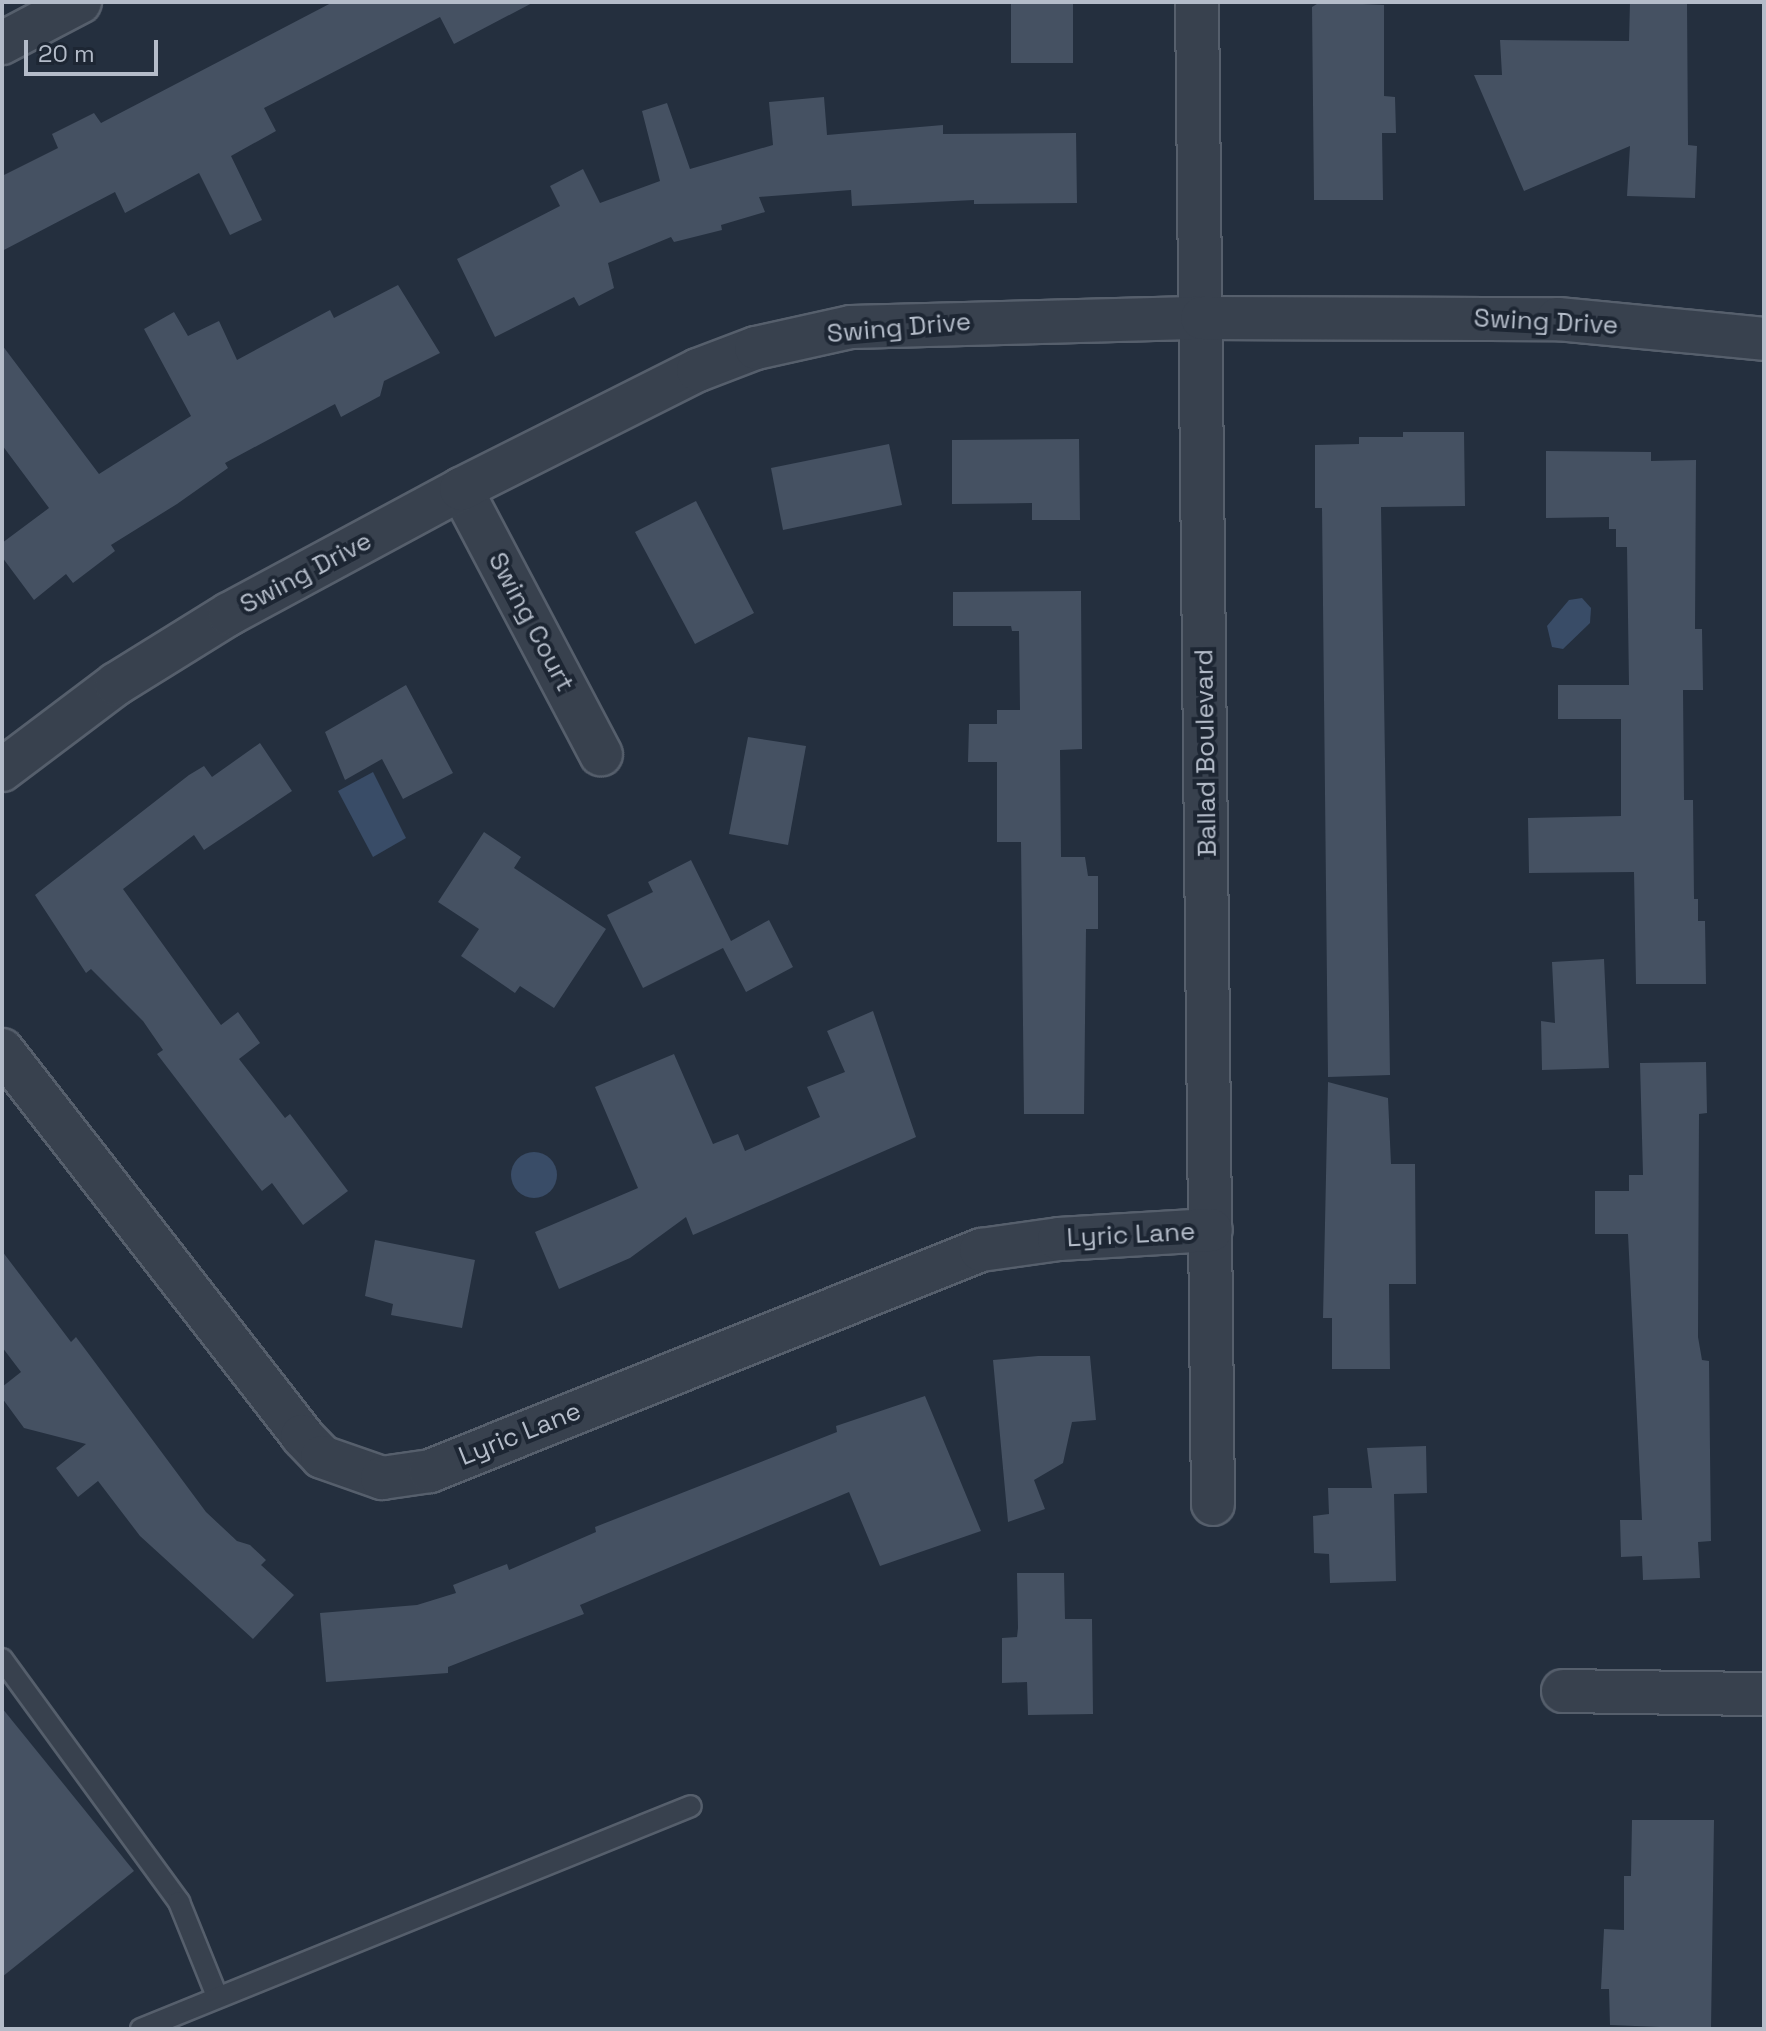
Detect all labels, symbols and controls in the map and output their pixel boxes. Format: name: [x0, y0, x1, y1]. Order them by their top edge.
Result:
scale bar: [28, 24, 162, 74]
text: 20 m: [38, 38, 95, 69]
street label: Swing Drive: [1473, 303, 1619, 341]
street label: Swing Drive: [826, 306, 972, 350]
street label: Swing Drive: [235, 525, 377, 621]
street label: Swing Court: [481, 547, 581, 697]
street label: Ballad Boulevard: [1189, 649, 1223, 857]
street label: Lyric Lane: [1066, 1216, 1196, 1254]
street label: Lyric Lane: [454, 1395, 586, 1473]

